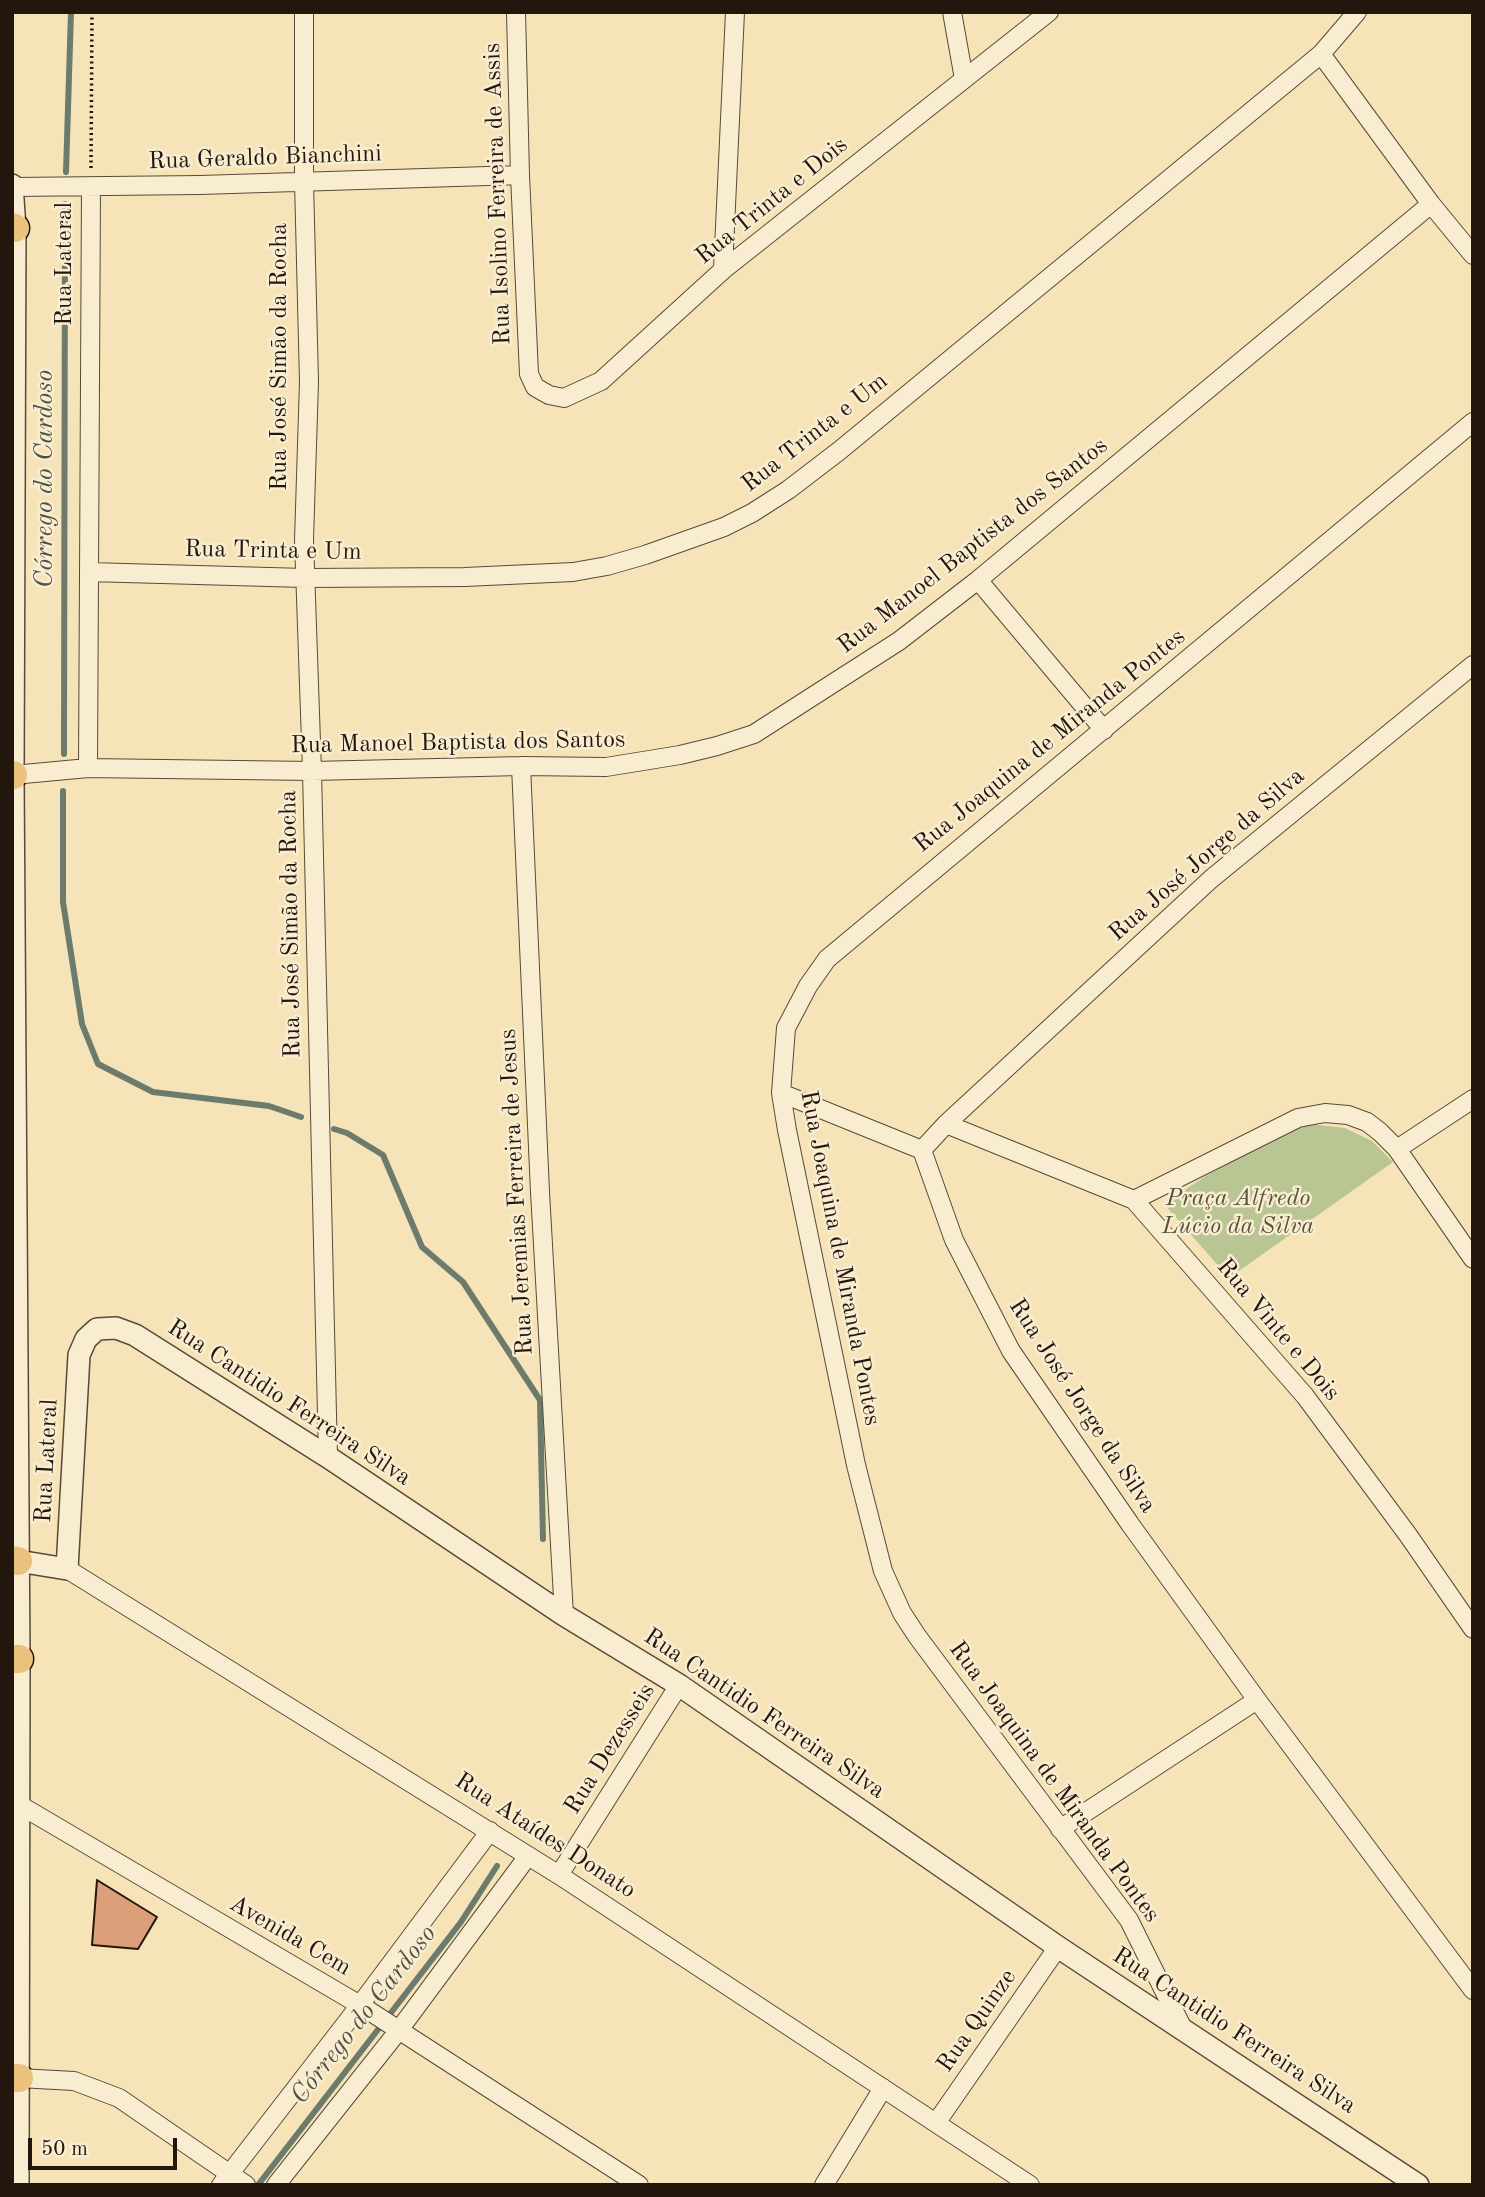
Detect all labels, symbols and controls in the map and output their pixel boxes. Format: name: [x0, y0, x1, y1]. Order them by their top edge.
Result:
street label: Rua Isolino Ferreira de Assis: [478, 42, 518, 346]
street label: Rua Trinta e Dois: [690, 131, 854, 271]
street label: Rua Geraldo Bianchini: [148, 140, 382, 176]
street label: Rua Lateral: [51, 202, 79, 326]
street label: Rua José Simão da Rocha: [266, 223, 294, 491]
street label: Rua Trinta e Um: [736, 367, 894, 499]
water label: Córrego do Cardoso: [29, 370, 61, 588]
street label: Rua Manoel Baptista dos Santos: [832, 432, 1114, 660]
street label: Rua Trinta e Um: [184, 535, 362, 567]
street label: Rua Joaquina de Miranda Pontes: [909, 623, 1191, 859]
street label: Rua Manoel Baptista dos Santos: [290, 726, 626, 760]
street label: Rua José Jorge da Silva: [1103, 762, 1311, 948]
street label: Rua José Simão da Rocha: [274, 790, 308, 1058]
street label: Rua Jeremias Ferreira de Jesus: [494, 1028, 540, 1356]
street label: Rua Joaquina de Miranda Pontes: [793, 1088, 887, 1428]
park label: Praça Alfredo Lúcio da Silva: [1162, 1185, 1314, 1241]
street label: Rua Vinte e Dois: [1210, 1253, 1346, 1407]
street label: Rua José Jorge da Silva: [1002, 1293, 1162, 1519]
street label: Rua Cantidio Ferreira Silva: [162, 1313, 416, 1493]
street label: Rua Lateral: [29, 1398, 65, 1524]
street label: Rua Cantidio Ferreira Silva: [638, 1622, 890, 1806]
street label: Rua Joaquina de Miranda Pontes: [942, 1636, 1166, 1928]
street label: Rua Dezesseis: [558, 1678, 662, 1820]
street label: Rua Ataídes Donato: [449, 1767, 641, 1905]
street label: Avenida Cem: [224, 1889, 356, 1983]
water label: Córrego do Cardoso: [284, 1919, 444, 2111]
street label: Rua Cantidio Ferreira Silva: [1107, 1941, 1361, 2121]
street label: Rua Quinze: [931, 1964, 1023, 2078]
scale bar: [32, 2124, 180, 2168]
text: 50 m: [41, 2139, 88, 2160]

